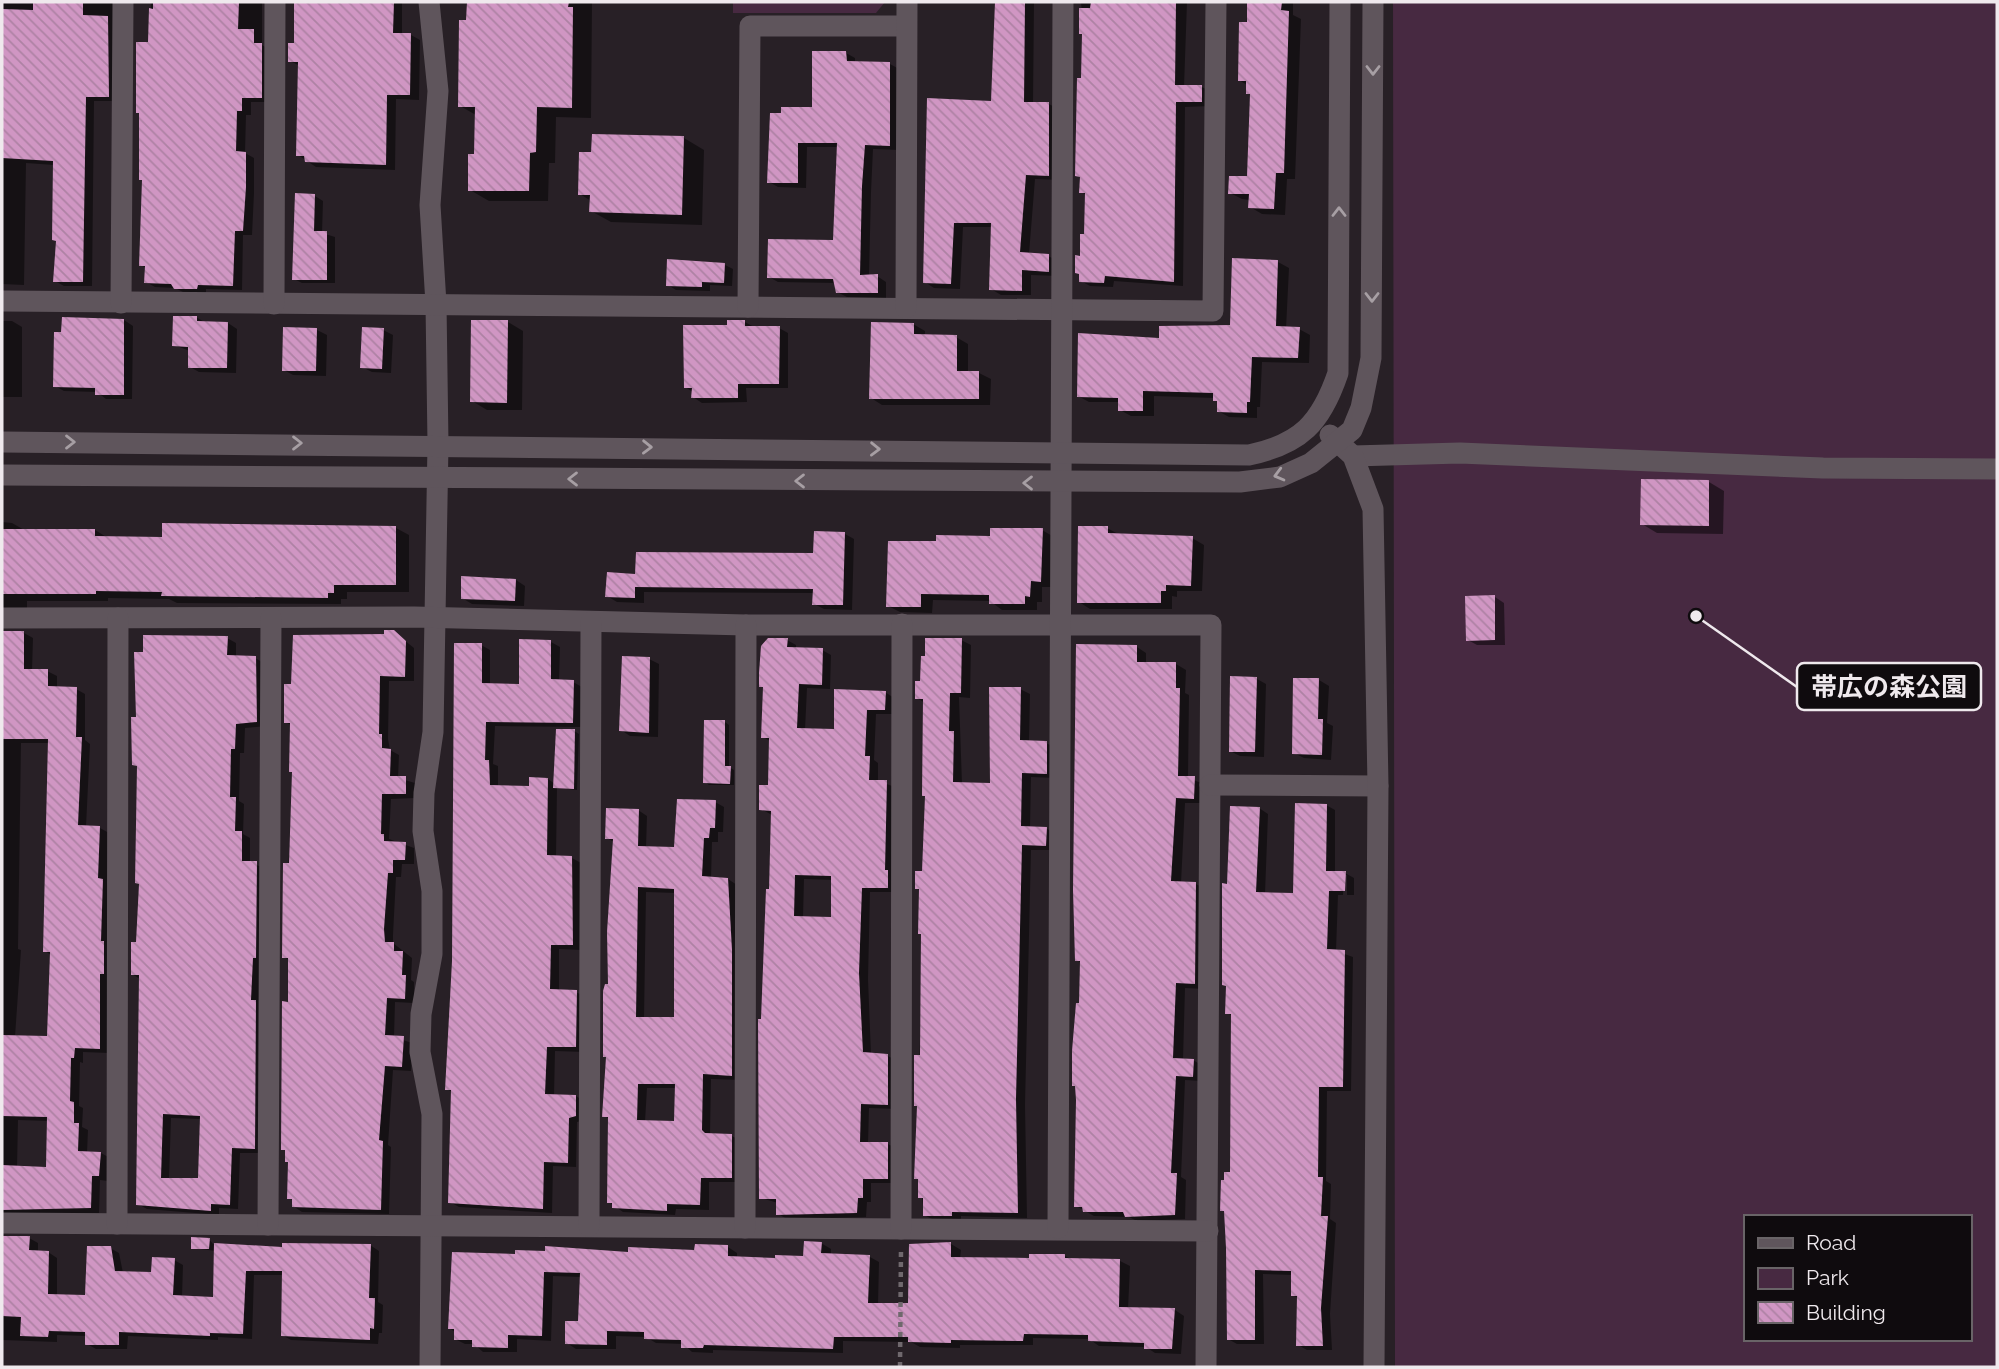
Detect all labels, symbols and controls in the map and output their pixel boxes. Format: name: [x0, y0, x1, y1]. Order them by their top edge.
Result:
one-way arrow: [1365, 65, 1381, 76]
one-way arrow: [1331, 206, 1347, 216]
one-way arrow: [1364, 293, 1380, 303]
one-way arrow: [65, 434, 76, 450]
one-way arrow: [292, 436, 303, 451]
one-way arrow: [642, 439, 653, 454]
one-way arrow: [870, 441, 881, 457]
one-way arrow: [1273, 467, 1285, 481]
one-way arrow: [567, 471, 577, 487]
one-way arrow: [794, 473, 805, 489]
one-way arrow: [1022, 475, 1033, 490]
callout: 帯広の森公園: [1797, 663, 1981, 710]
text: 帯広の森公園: [1811, 672, 1967, 702]
legend: [1744, 1215, 1971, 1341]
text: Road: [1806, 1230, 1856, 1255]
text: Park: [1806, 1265, 1849, 1290]
text: Building: [1806, 1300, 1886, 1325]

